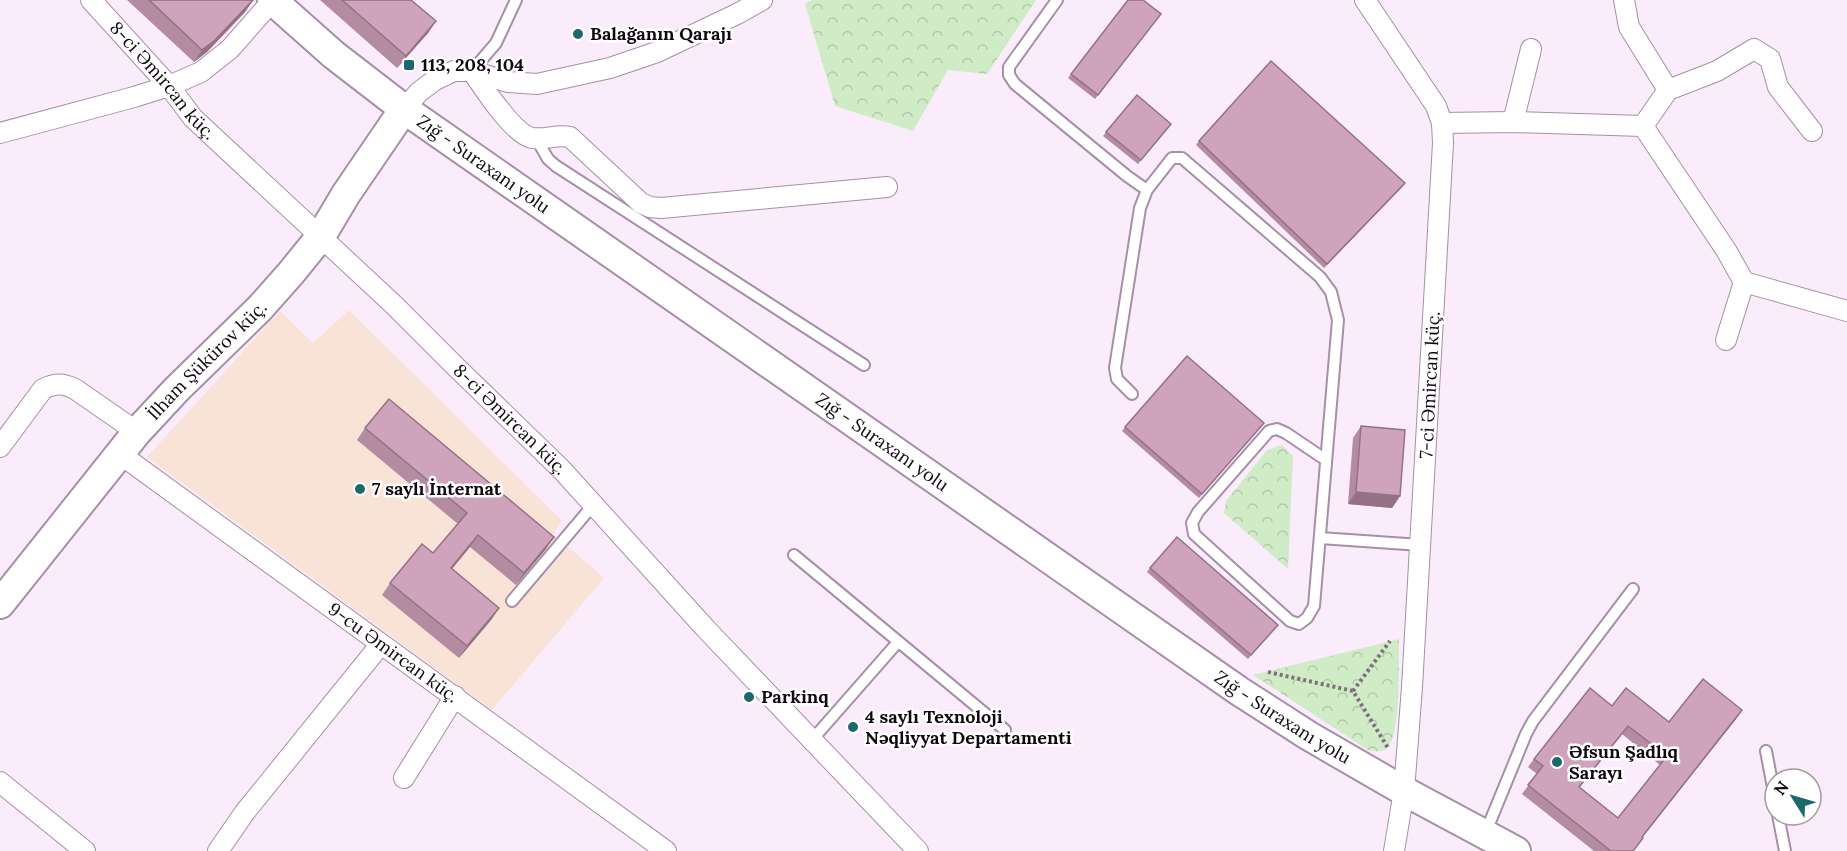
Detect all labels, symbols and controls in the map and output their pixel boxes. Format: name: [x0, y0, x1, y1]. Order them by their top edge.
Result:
street label: 8-ci Əmircan küç.: [105, 16, 221, 144]
place label: Balağanın Qarajı: [590, 22, 732, 45]
marker: Balağanın Qarajı: [571, 27, 585, 41]
place label: 113, 208, 104: [421, 53, 524, 76]
marker: 113, 208, 104: [402, 58, 416, 72]
street label: Zığ - Suraxanı yolu: [413, 110, 555, 218]
street label: İlham Şükürov küç.: [142, 296, 272, 425]
street label: 7-ci Əmircan küç.: [1414, 311, 1445, 459]
street label: 8-ci Əmircan küç.: [449, 359, 573, 480]
street label: Zığ - Suraxanı yolu: [811, 387, 954, 496]
place label: 7 saylı İnternat: [372, 477, 502, 500]
marker: 7 saylı İnternat: [353, 482, 367, 496]
street label: 9-cu Əmircan küç.: [324, 597, 463, 708]
street label: Zığ - Suraxanı yolu: [1210, 665, 1355, 769]
place label: Parkinq: [761, 685, 829, 708]
marker: Parkinq: [742, 690, 756, 704]
place label: 4 saylı Texnoloji Nəqliyyat Departamenti: [865, 705, 1072, 749]
marker: 4 saylı Texnoloji Nəqliyyat Departamenti: [846, 720, 860, 734]
place label: Əfsun Şadlıq Sarayı: [1569, 740, 1679, 784]
marker: Əfsun Şadlıq Sarayı: [1550, 755, 1564, 769]
north arrow: [1763, 767, 1823, 827]
text: N: [1769, 777, 1793, 799]

